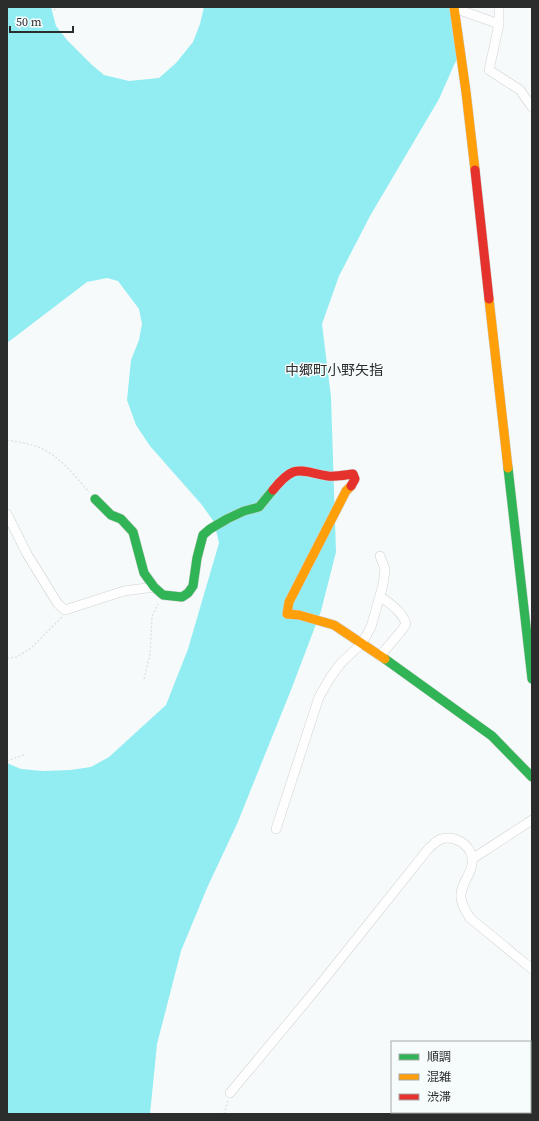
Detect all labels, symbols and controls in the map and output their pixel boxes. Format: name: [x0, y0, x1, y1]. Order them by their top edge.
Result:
scale bar: [10, 8, 73, 34]
text: 50 m: [16, 14, 42, 30]
district label: 中郷町小野矢指: [285, 360, 383, 380]
legend: [391, 1041, 531, 1113]
text: 順調: [427, 1049, 451, 1065]
text: 混雑: [427, 1069, 451, 1085]
text: 渋滞: [427, 1089, 451, 1105]

